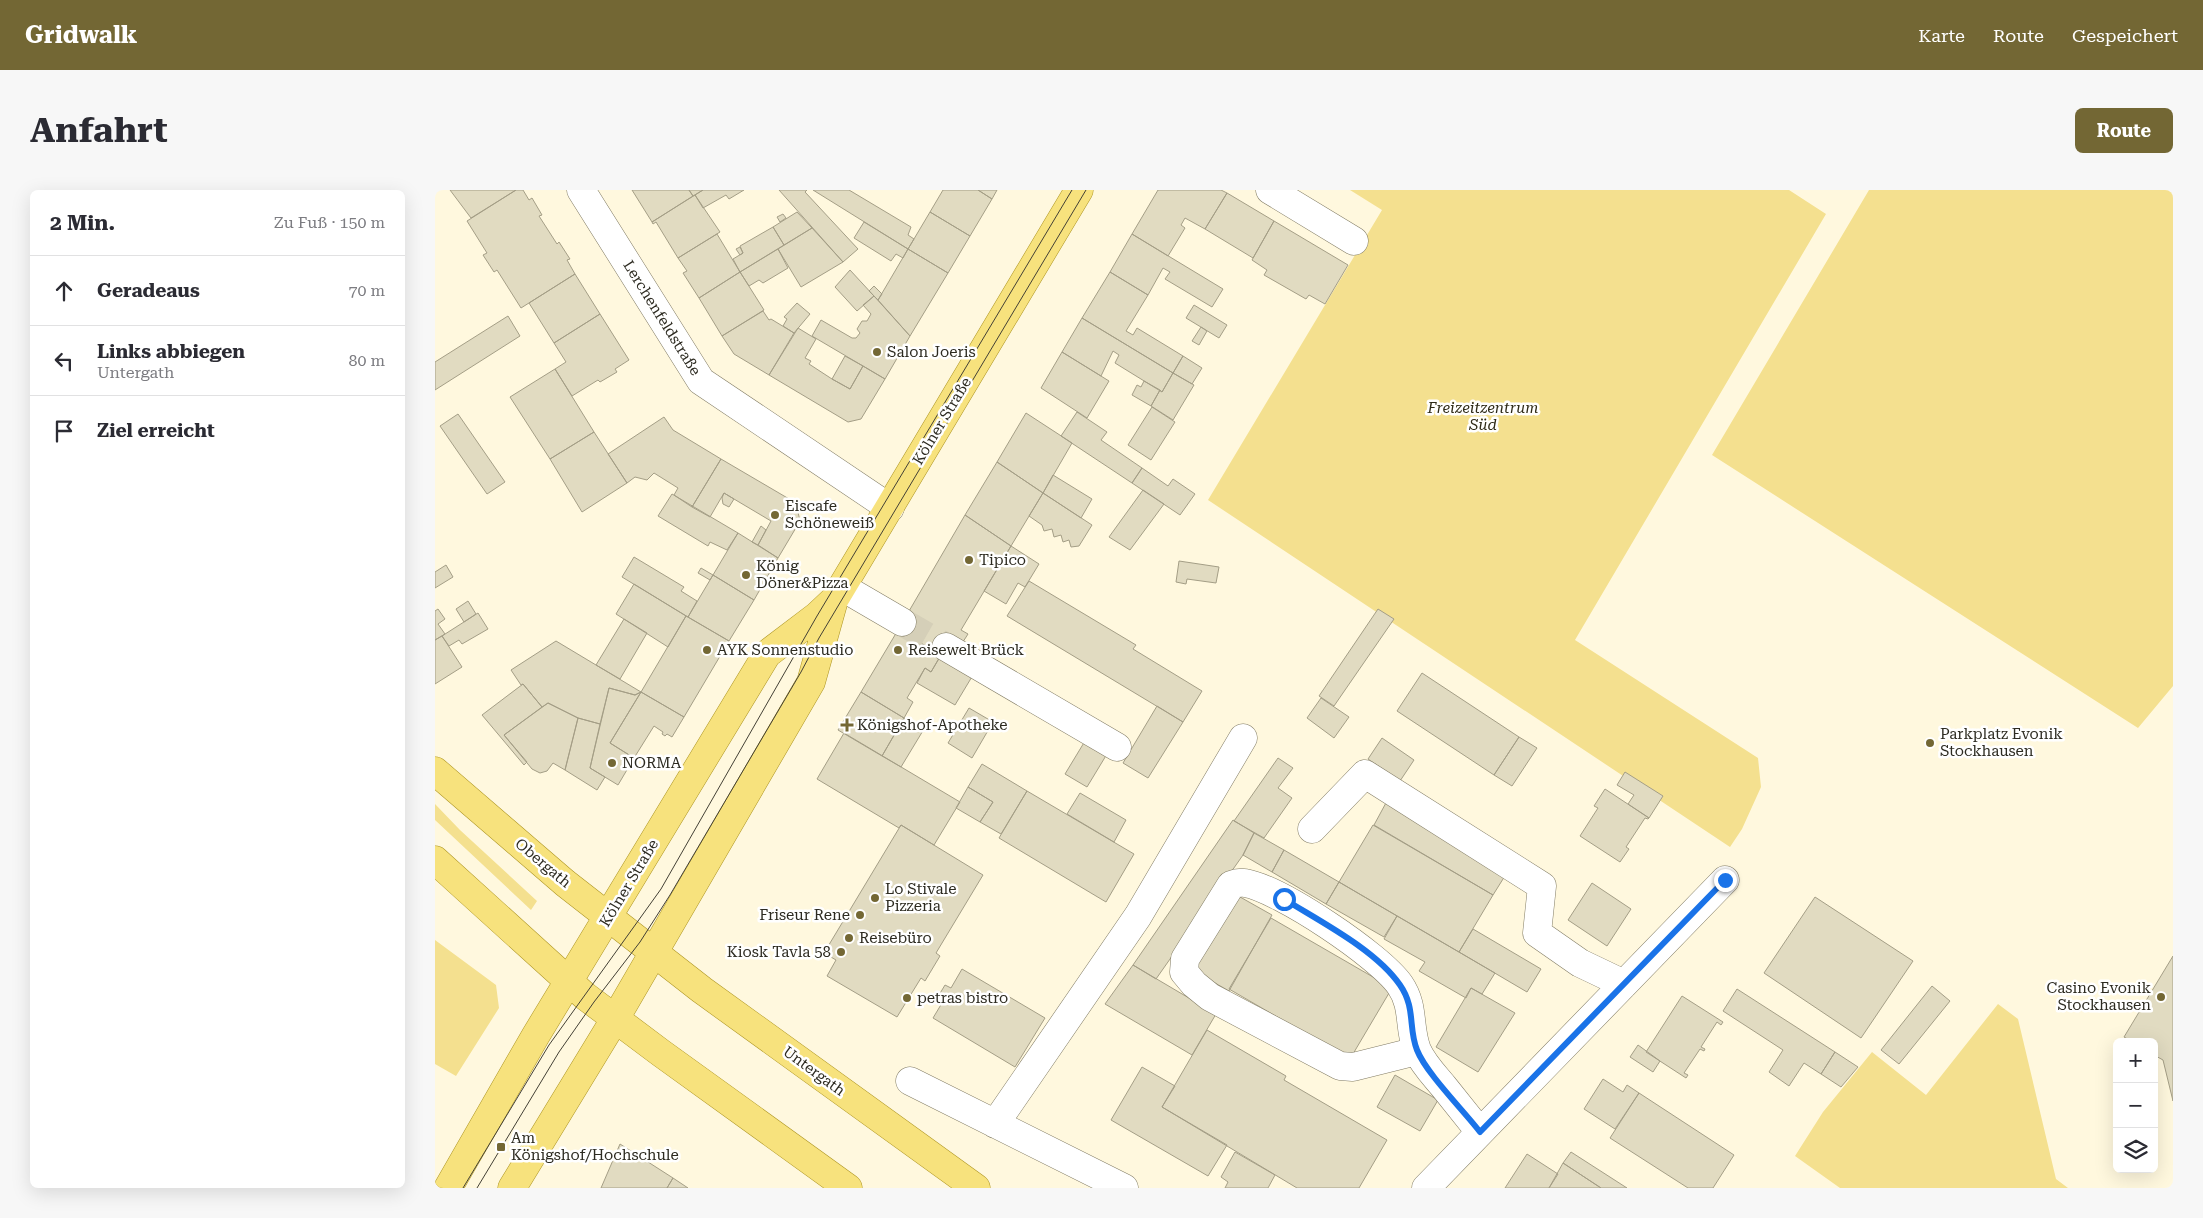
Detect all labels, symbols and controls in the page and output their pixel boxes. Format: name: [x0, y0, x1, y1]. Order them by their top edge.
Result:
text: Gridwalk: [25, 21, 137, 49]
text: Karte: [1918, 25, 1965, 46]
text: Route: [1993, 25, 2044, 46]
text: Gespeichert: [2072, 25, 2178, 46]
button: Route: [2075, 108, 2173, 153]
text: Anfahrt: [30, 110, 168, 151]
text: 2 Min.: [50, 211, 115, 235]
text: Zu Fuß · 150 m: [274, 213, 385, 232]
street label: Lerchenfeldstraße: [619, 257, 705, 379]
icon: ahead: [50, 277, 78, 305]
text: Geradeaus: [97, 279, 200, 302]
text: 70 m: [348, 281, 385, 300]
text: Links abbiegen: [97, 340, 245, 363]
place label: Salon Joeris: [887, 343, 976, 361]
marker: Salon Joeris: [871, 346, 883, 358]
icon: left: [50, 347, 78, 375]
text: 80 m: [348, 351, 385, 370]
text: Untergath: [97, 363, 174, 382]
street label: Kölner Straße: [909, 374, 975, 468]
park label: Freizeitzentrum Süd: [1427, 399, 1538, 434]
icon: arrive: [50, 417, 78, 445]
text: Ziel erreicht: [97, 419, 215, 442]
place label: Eiscafe Schöneweiß: [785, 497, 874, 532]
marker: Eiscafe Schöneweiß: [769, 509, 781, 521]
place label: Tipico: [979, 551, 1026, 569]
marker: Tipico: [963, 554, 975, 566]
place label: König Döner&Pizza: [756, 557, 848, 592]
marker: König Döner&Pizza: [740, 569, 752, 581]
place label: AYK Sonnenstudio: [717, 641, 853, 659]
place label: Reisewelt Brück: [908, 641, 1025, 659]
marker: AYK Sonnenstudio: [701, 644, 713, 656]
marker: Reisewelt Brück: [892, 644, 904, 656]
place label: Königshof-Apotheke: [857, 716, 1008, 734]
marker: Königshof-Apotheke: [841, 719, 853, 731]
place label: Parkplatz Evonik Stockhausen: [1940, 725, 2063, 760]
marker: Parkplatz Evonik Stockhausen: [1924, 737, 1936, 749]
place label: NORMA: [622, 754, 682, 772]
marker: NORMA: [606, 757, 618, 769]
street label: Obergath: [511, 834, 575, 892]
street label: Kölner Straße: [596, 836, 662, 930]
route end: [1714, 869, 1737, 892]
place label: Lo Stivale Pizzeria: [885, 880, 956, 915]
route start: [1273, 888, 1296, 911]
marker: Lo Stivale Pizzeria: [869, 892, 881, 904]
place label: Friseur Rene: [759, 906, 850, 924]
marker: Friseur Rene: [854, 909, 866, 921]
place label: Reisebüro: [859, 929, 932, 947]
marker: Reisebüro: [843, 932, 855, 944]
place label: Kiosk Tavla 58: [727, 943, 831, 961]
marker: Kiosk Tavla 58: [835, 946, 847, 958]
place label: Casino Evonik Stockhausen: [2046, 979, 2151, 1014]
place label: petras bistro: [917, 989, 1008, 1007]
marker: Casino Evonik Stockhausen: [2155, 991, 2167, 1003]
marker: petras bistro: [901, 992, 913, 1004]
map controls: [2113, 1038, 2158, 1173]
button: +: [2113, 1038, 2158, 1083]
street label: Untergath: [779, 1042, 849, 1100]
button: −: [2113, 1083, 2158, 1128]
button: layers: [2113, 1128, 2158, 1173]
place label: Am Königshof/Hochschule: [511, 1129, 679, 1164]
marker: Am Königshof/Hochschule: [495, 1141, 507, 1153]

